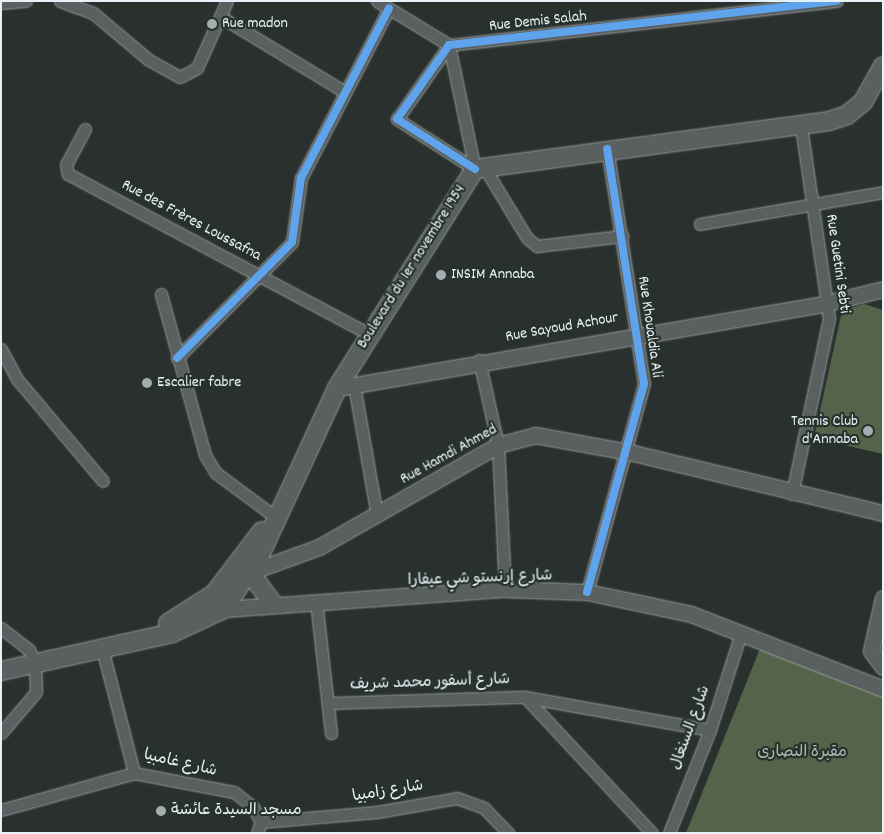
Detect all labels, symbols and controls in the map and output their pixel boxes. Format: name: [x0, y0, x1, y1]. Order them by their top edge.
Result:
street label: Rue Demis Salah: [488, 7, 588, 37]
place label: Rue madon: [222, 14, 288, 34]
marker: Rue madon: [206, 18, 218, 30]
street label: Rue des Frères Loussafna: [118, 176, 264, 266]
street label: Boulevard du 1er novembre 1954: [354, 182, 470, 352]
street label: Rue Guetini Sebti: [821, 213, 853, 315]
place label: INSIM Annaba: [451, 265, 534, 285]
marker: INSIM Annaba: [435, 269, 447, 281]
street label: Rue Khoualdia Ali: [632, 275, 666, 379]
street label: Rue Sayoud Achour: [504, 309, 620, 347]
place label: Escalier fabre: [157, 373, 241, 393]
marker: Escalier fabre: [141, 377, 153, 389]
place label: Tennis Club d'Annaba: [791, 412, 858, 450]
street label: Rue Hamdi Ahmed: [397, 420, 501, 490]
marker: Tennis Club d'Annaba: [862, 425, 874, 437]
street label: شارع إرنستو شي عيفارا: [407, 567, 553, 591]
street label: شارع أسفور محمد شريف: [350, 671, 510, 695]
street label: شارع السنغال: [667, 683, 715, 773]
park label: مقبرة النصارى: [757, 743, 847, 763]
street label: شارع غامبيا: [141, 746, 219, 782]
street label: شارع زامبيا: [351, 777, 425, 807]
place label: مسجد السيدة عائشة: [171, 801, 301, 821]
marker: مسجد السيدة عائشة: [155, 805, 167, 817]

